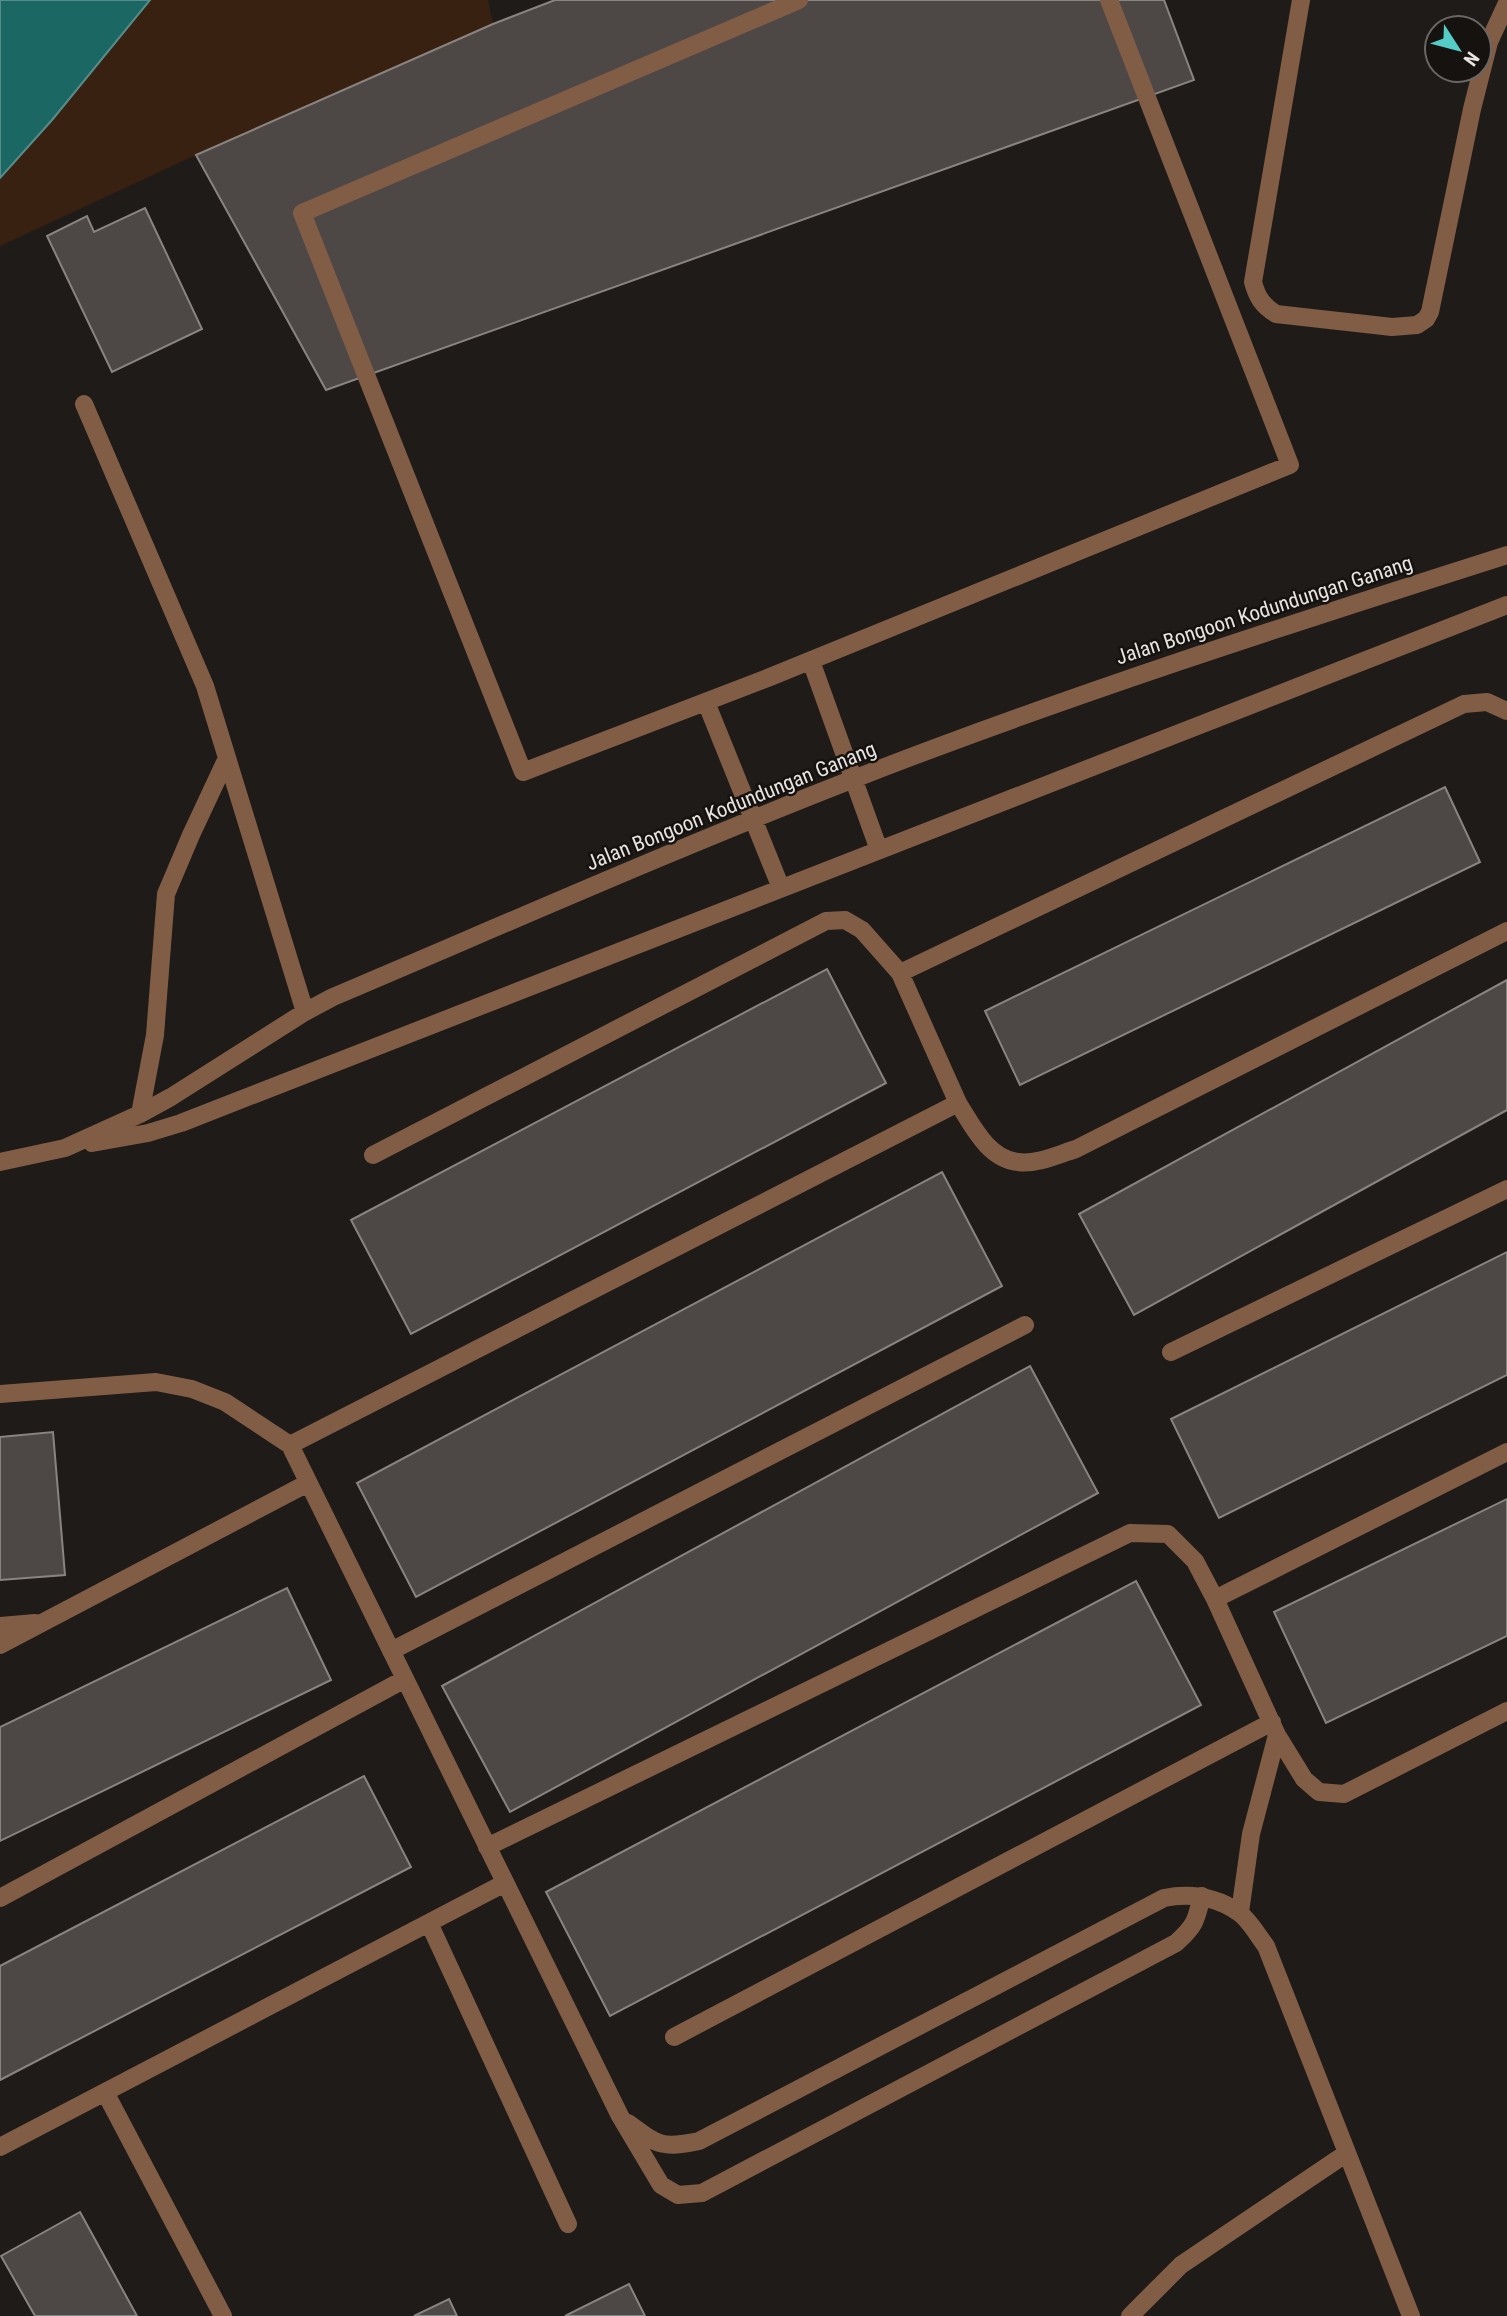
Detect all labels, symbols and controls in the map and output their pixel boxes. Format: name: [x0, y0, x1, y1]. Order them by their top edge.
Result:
north arrow: [1423, 14, 1493, 84]
text: N: [1459, 47, 1484, 70]
street label: Jalan Bongoon Kodundungan Ganang: [1113, 551, 1415, 669]
street label: Jalan Bongoon Kodundungan Ganang: [583, 737, 879, 875]

